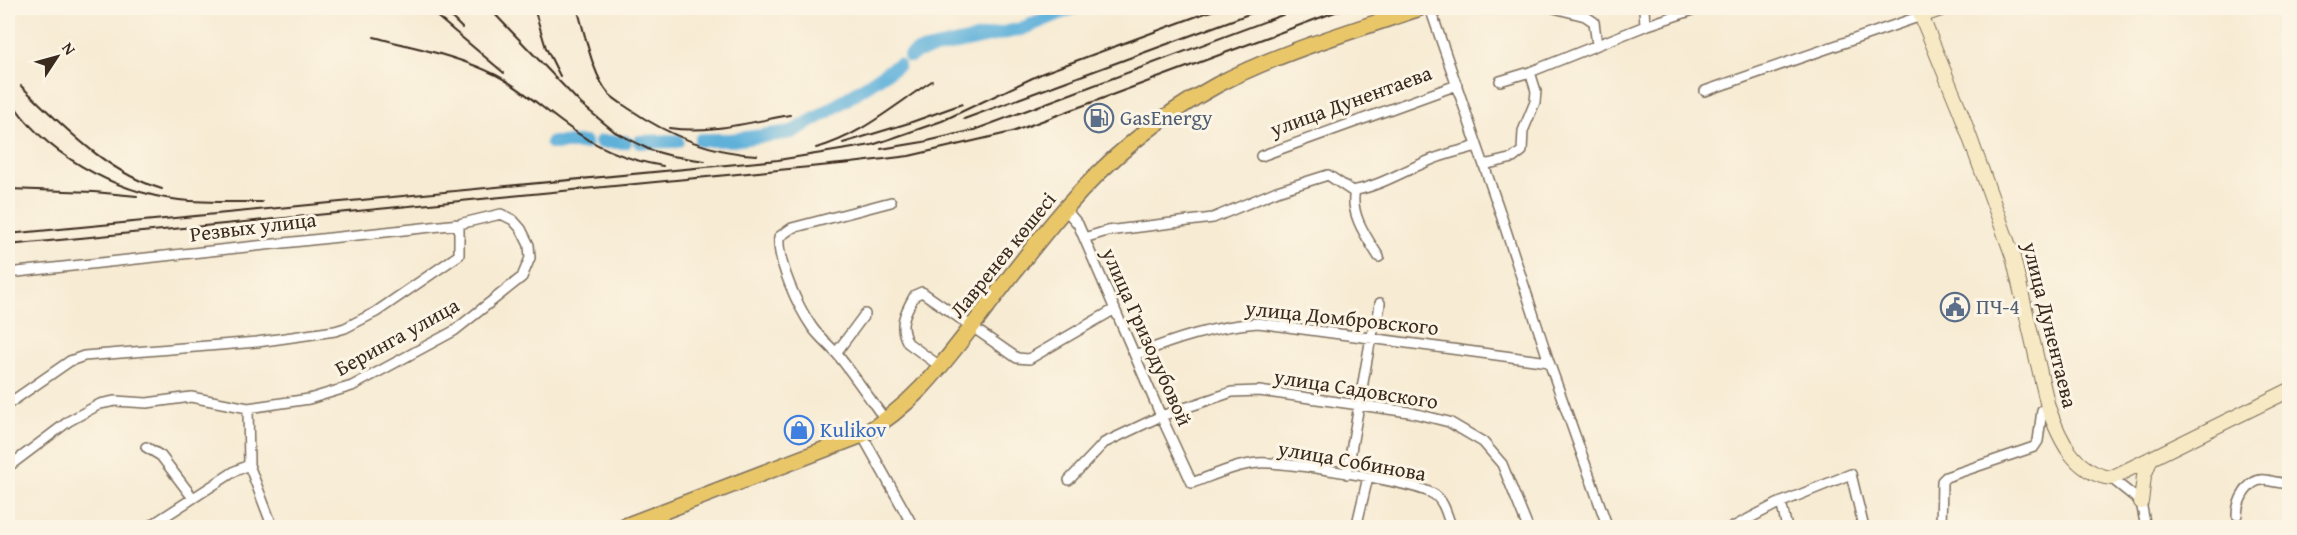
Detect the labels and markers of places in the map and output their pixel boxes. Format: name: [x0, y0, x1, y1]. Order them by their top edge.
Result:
fuel station icon: GasEnergy: [1083, 102, 1115, 134]
place label: GasEnergy: [1120, 102, 1213, 133]
public building icon: ПЧ-4: [1939, 291, 1971, 323]
place label: ПЧ-4: [1976, 291, 2020, 322]
shop icon: Kulikov: [783, 414, 815, 446]
place label: Kulikov: [820, 414, 887, 445]

